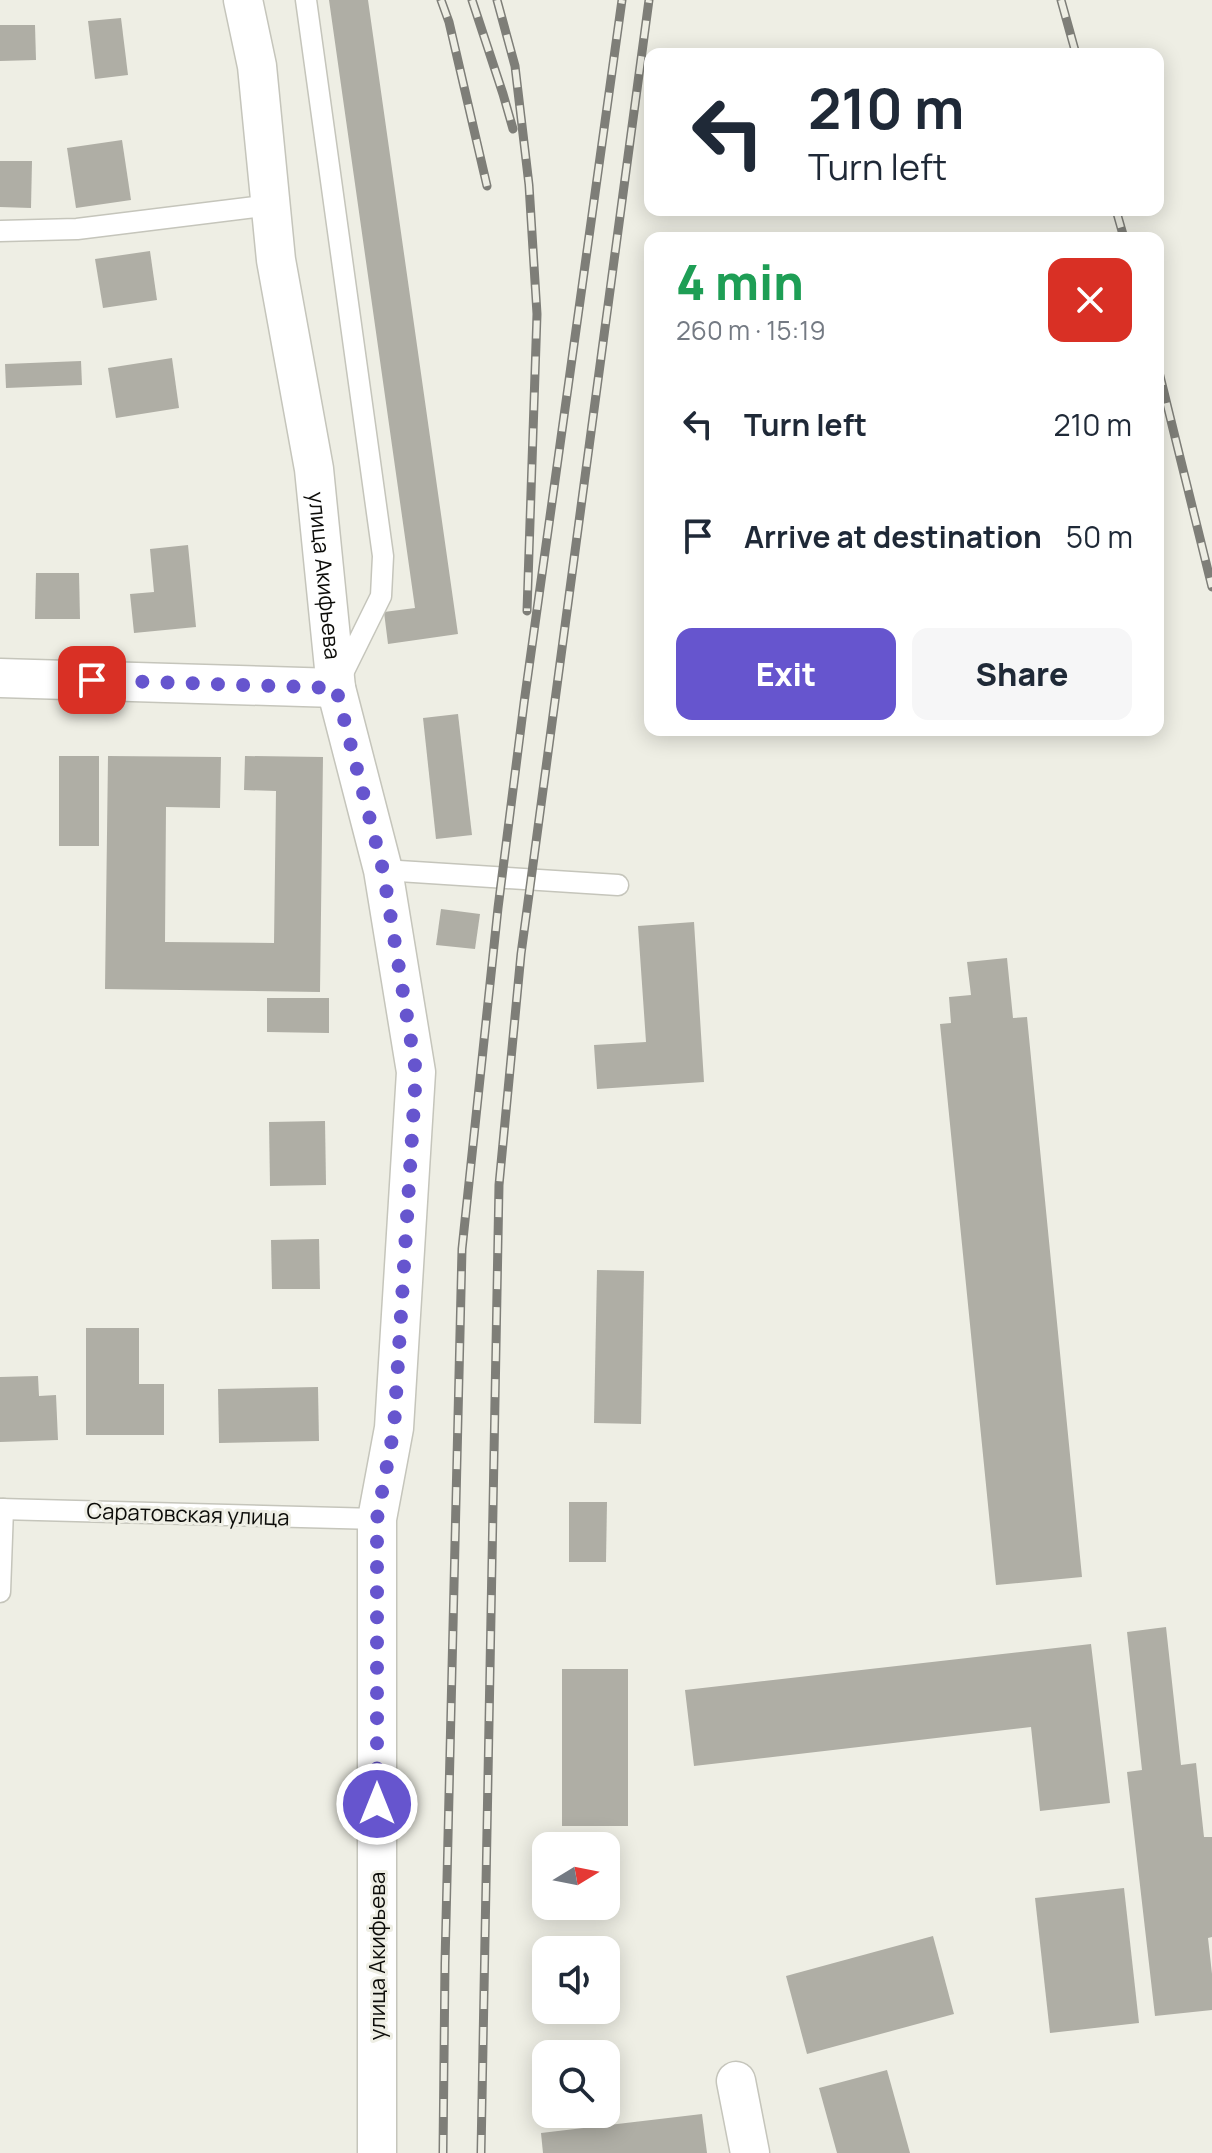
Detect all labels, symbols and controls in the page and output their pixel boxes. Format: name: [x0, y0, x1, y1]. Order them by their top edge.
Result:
text: 210 m: [808, 69, 964, 146]
icon: left: [676, 80, 780, 184]
text: Turn left: [808, 142, 947, 191]
text: 4 min: [676, 249, 804, 314]
button: close: [1048, 258, 1132, 342]
text: 260 m · 15:19: [676, 312, 826, 348]
icon: left: [676, 402, 720, 446]
text: Turn left: [744, 404, 867, 445]
text: 210 m: [1053, 404, 1132, 445]
street label: улица Акифьева: [301, 490, 348, 661]
icon: arrive: [676, 514, 720, 558]
text: Arrive at destination: [744, 516, 1042, 557]
text: 50 m: [1066, 516, 1133, 557]
button: Exit: [676, 628, 896, 720]
button: Share: [912, 628, 1132, 720]
pin: [58, 646, 126, 714]
icon: arrive: [70, 658, 114, 702]
street label: Саратовская улица: [86, 1495, 290, 1533]
position arrow: [335, 1762, 419, 1846]
north arrow: [532, 1832, 620, 1920]
map controls: [532, 1832, 620, 2128]
street label: улица Акифьева: [362, 1872, 392, 2040]
button: sound: [532, 1936, 620, 2024]
button: search: [532, 2040, 620, 2128]

